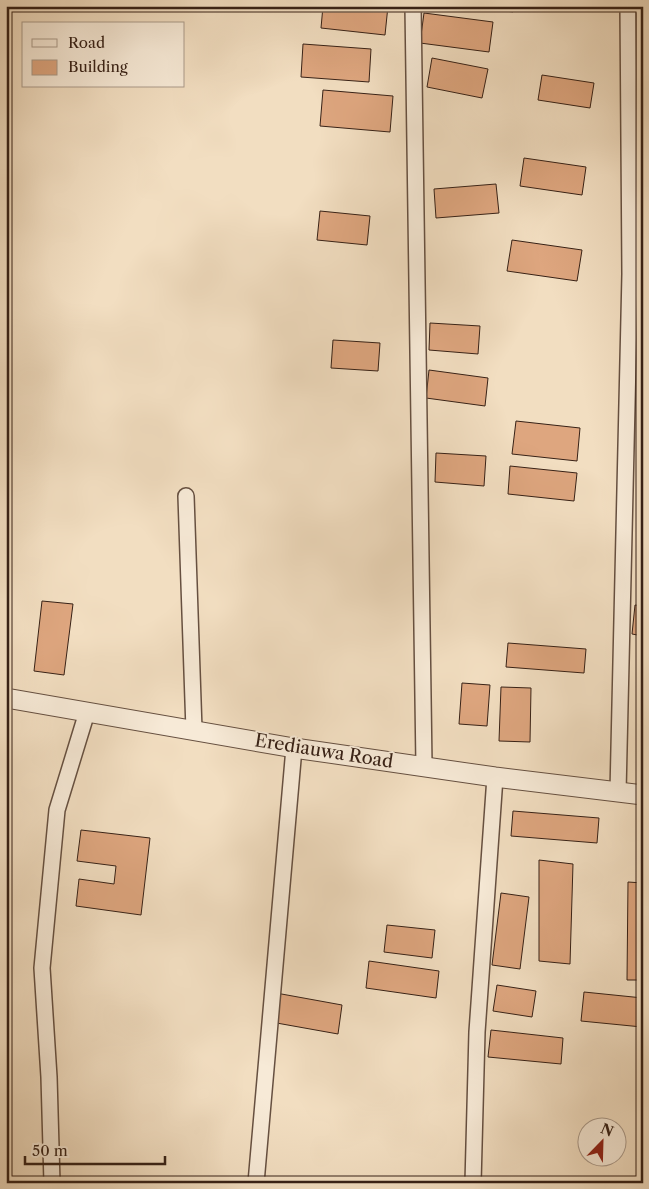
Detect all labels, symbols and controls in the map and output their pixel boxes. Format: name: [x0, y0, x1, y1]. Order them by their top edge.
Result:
legend: [22, 22, 185, 88]
text: Road: [68, 33, 105, 52]
text: Building: [68, 57, 128, 76]
street label: Erediauwa Road: [253, 729, 395, 773]
north arrow: [576, 1116, 626, 1166]
text: N: [598, 1119, 616, 1141]
scale bar: [25, 1134, 165, 1166]
text: 50 m: [32, 1141, 68, 1160]

